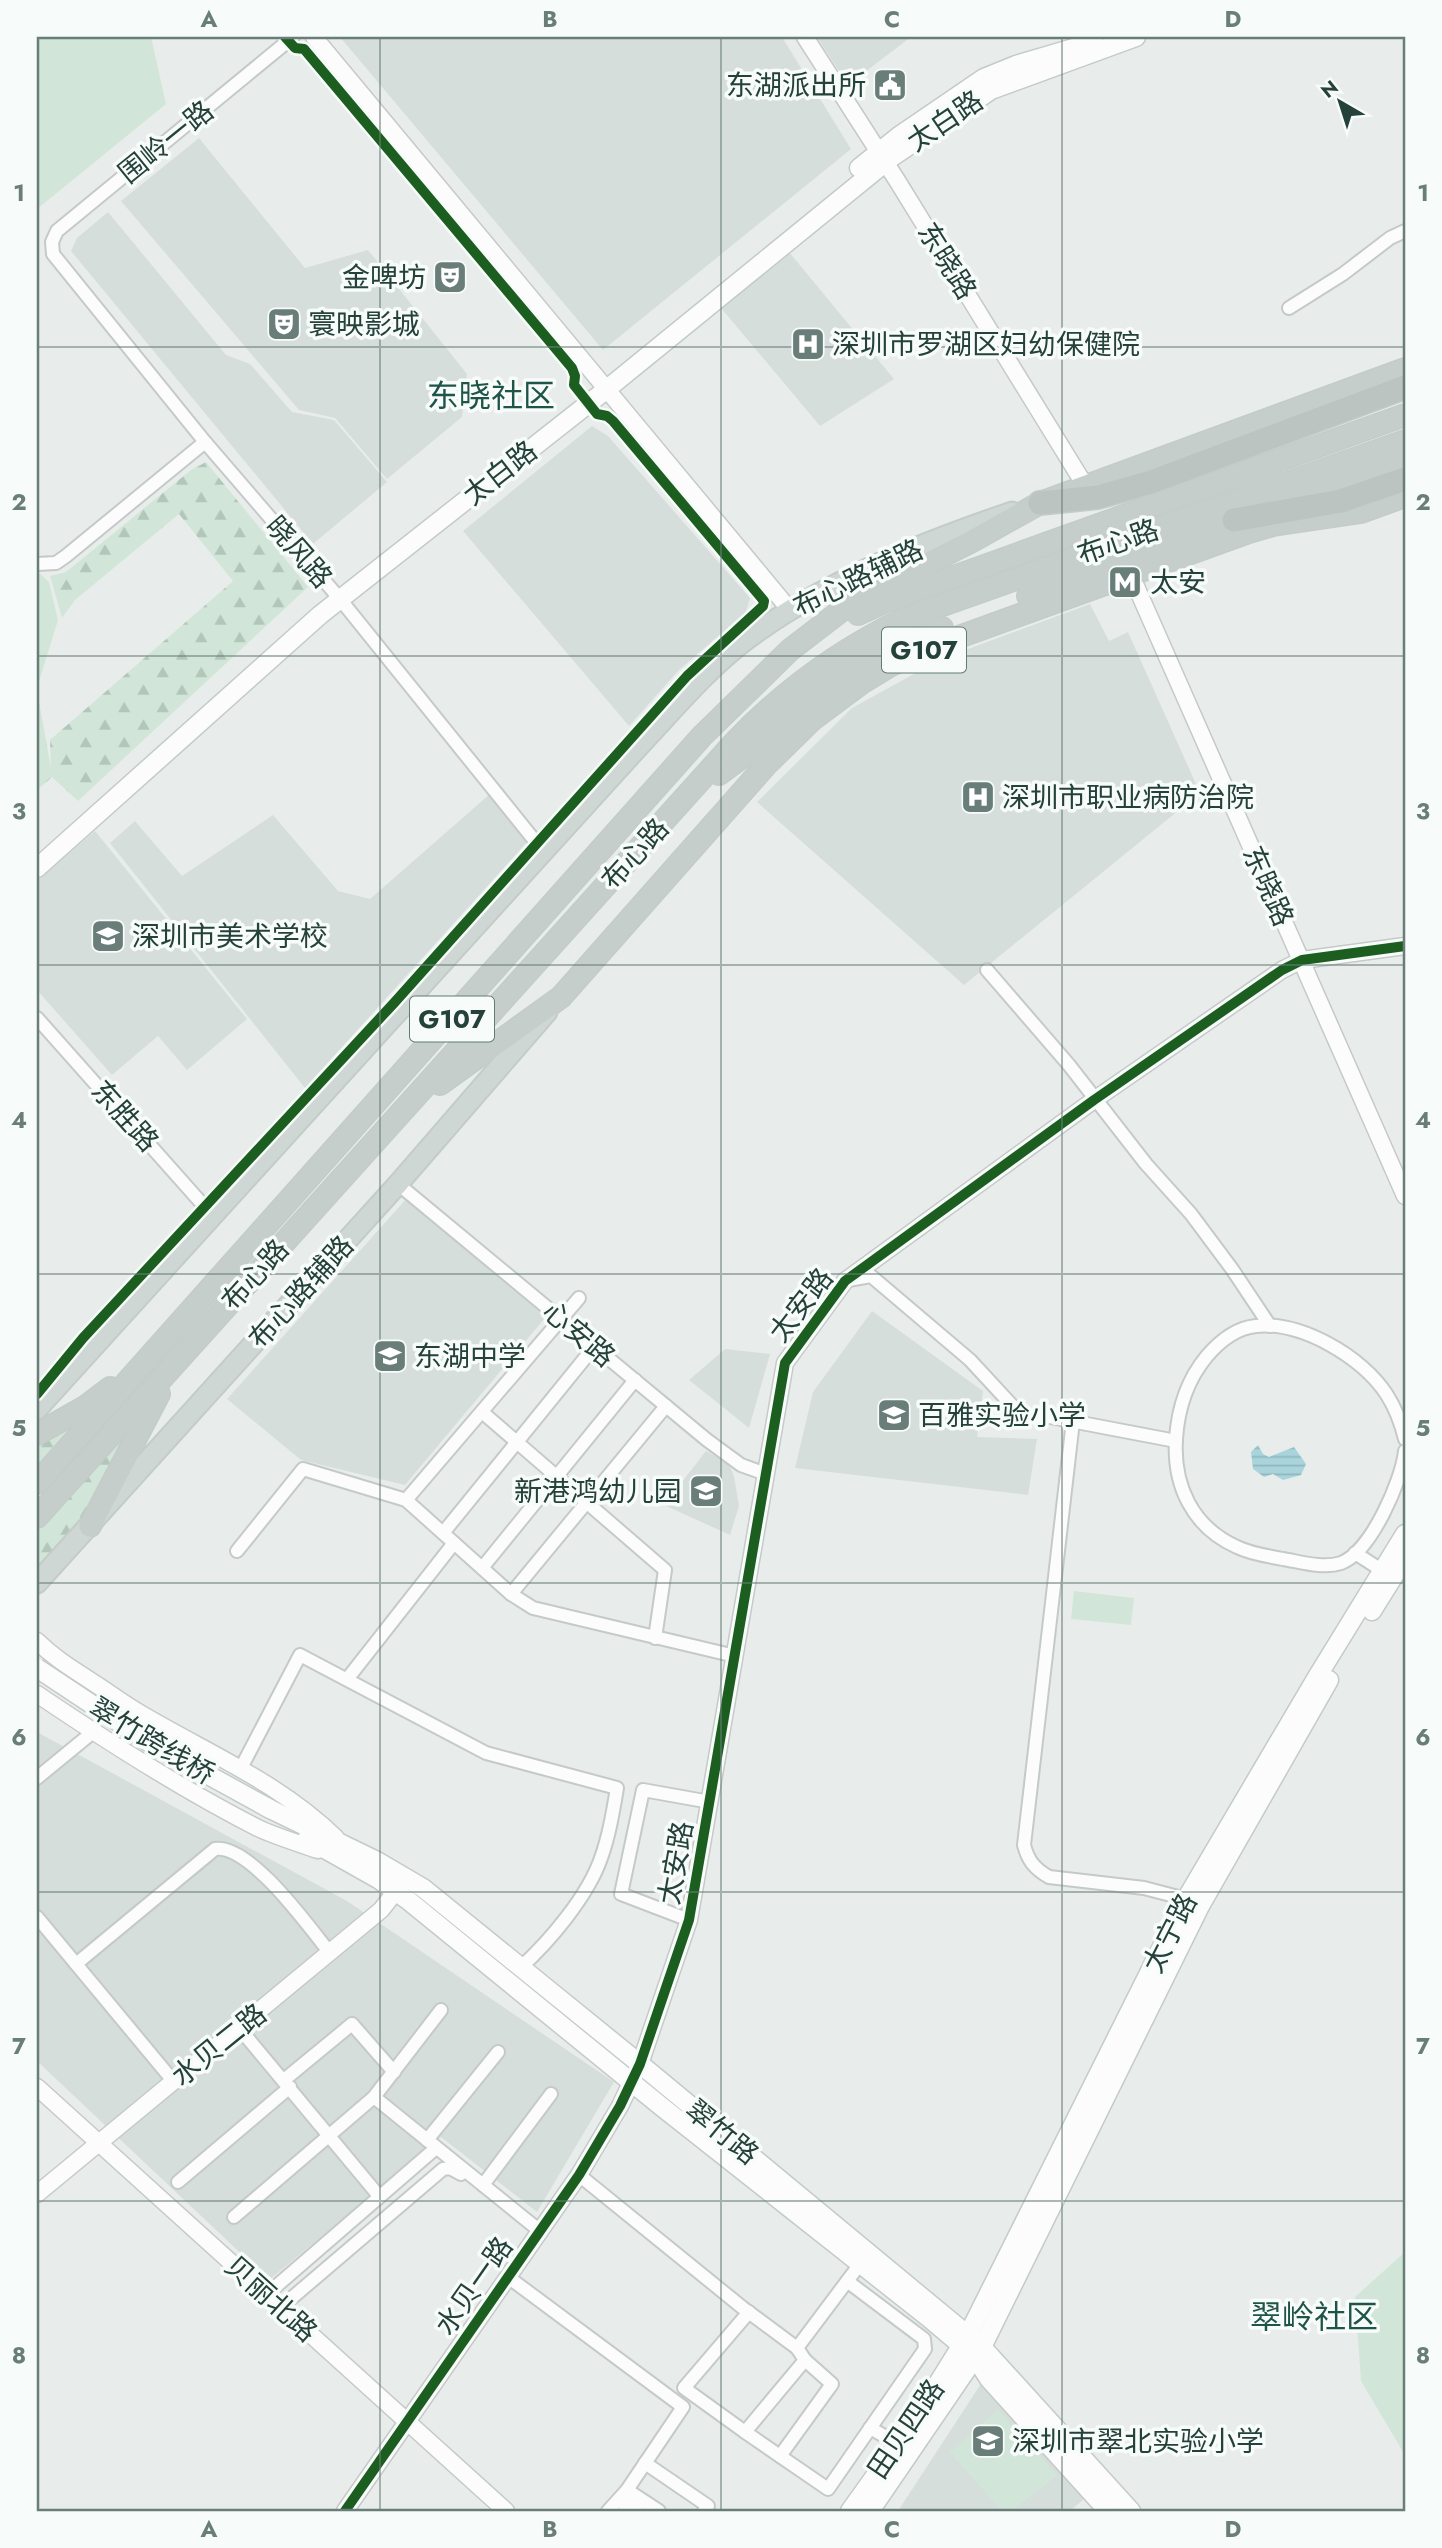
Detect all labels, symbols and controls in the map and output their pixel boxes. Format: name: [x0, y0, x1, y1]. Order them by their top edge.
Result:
text: A: [200, 2, 218, 36]
text: B: [542, 2, 558, 36]
text: C: [884, 2, 900, 36]
text: D: [1225, 2, 1242, 36]
place label: 东湖派出所: [726, 65, 866, 106]
public building icon: 东湖派出所: [871, 66, 909, 104]
north arrow: [1306, 66, 1376, 136]
text: N: [1315, 74, 1344, 104]
street label: 太白路: [899, 81, 991, 161]
street label: 围岭一路: [110, 91, 222, 193]
text: 1: [13, 176, 25, 210]
text: 1: [1417, 176, 1429, 210]
street label: 东晓路: [907, 215, 987, 307]
place label: 金啤坊: [342, 257, 426, 298]
theatre icon: 金啤坊: [431, 258, 469, 296]
place label: 寰映影城: [308, 304, 420, 345]
theatre icon: 寰映影城: [265, 305, 303, 343]
place label: 深圳市罗湖区妇幼保健院: [832, 324, 1140, 365]
hospital icon: 深圳市罗湖区妇幼保健院: [789, 325, 827, 363]
district label: 东晓社区: [427, 373, 555, 419]
street label: 太白路: [454, 431, 546, 515]
text: 2: [11, 485, 27, 519]
text: 2: [1415, 485, 1431, 519]
street label: 晓风路: [256, 507, 342, 597]
street label: 布心路: [1072, 509, 1164, 575]
street label: 布心路辅路: [786, 529, 930, 627]
place label: 太安: [1150, 562, 1206, 603]
metro station icon: 太安: [1106, 563, 1144, 601]
road number: G107: [882, 628, 966, 672]
place label: 深圳市职业病防治院: [1002, 777, 1254, 818]
hospital icon: 深圳市职业病防治院: [959, 778, 997, 816]
text: 3: [12, 794, 26, 828]
text: 3: [1416, 794, 1430, 828]
street label: 布心路: [592, 809, 678, 899]
street label: 东晓路: [1232, 839, 1304, 933]
place label: 深圳市美术学校: [132, 916, 328, 957]
school or university icon: 深圳市美术学校: [89, 917, 127, 955]
road number: G107: [410, 996, 494, 1042]
street label: 东胜路: [82, 1071, 168, 1161]
text: 4: [11, 1103, 27, 1137]
text: 4: [1415, 1103, 1431, 1137]
street label: 布心路辅路: [239, 1226, 363, 1358]
street label: 布心路: [212, 1230, 298, 1320]
street label: 太安路: [759, 1259, 843, 1351]
street label: 心安路: [534, 1291, 624, 1377]
place label: 东湖中学: [414, 1336, 526, 1377]
school or university icon: 东湖中学: [371, 1337, 409, 1375]
place label: 百雅实验小学: [918, 1395, 1086, 1436]
school or university icon: 百雅实验小学: [875, 1396, 913, 1434]
text: 5: [12, 1411, 26, 1445]
text: 5: [1416, 1411, 1430, 1445]
place label: 新港鸿幼儿园: [514, 1471, 682, 1512]
school or university icon: 新港鸿幼儿园: [687, 1472, 725, 1510]
street label: 翠竹跨线桥: [81, 1687, 223, 1795]
text: 6: [11, 1720, 27, 1754]
text: 6: [1415, 1720, 1431, 1754]
street label: 太安路: [649, 1818, 703, 1908]
street label: 太宁路: [1133, 1886, 1207, 1980]
street label: 水贝二路: [163, 1994, 275, 2096]
text: 7: [12, 2029, 26, 2063]
text: 7: [1416, 2029, 1430, 2063]
street label: 翠竹路: [676, 2090, 768, 2174]
street label: 水贝一路: [425, 2228, 523, 2344]
street label: 贝丽北路: [216, 2246, 326, 2352]
district label: 翠岭社区: [1250, 2294, 1378, 2340]
text: 8: [12, 2338, 26, 2372]
text: 8: [1416, 2338, 1430, 2372]
street label: 田贝四路: [858, 2371, 954, 2487]
place label: 深圳市翠北实验小学: [1012, 2421, 1264, 2462]
school or university icon: 深圳市翠北实验小学: [969, 2422, 1007, 2460]
text: A: [200, 2512, 218, 2546]
text: B: [542, 2512, 558, 2546]
text: C: [884, 2512, 900, 2546]
text: D: [1225, 2512, 1242, 2546]

